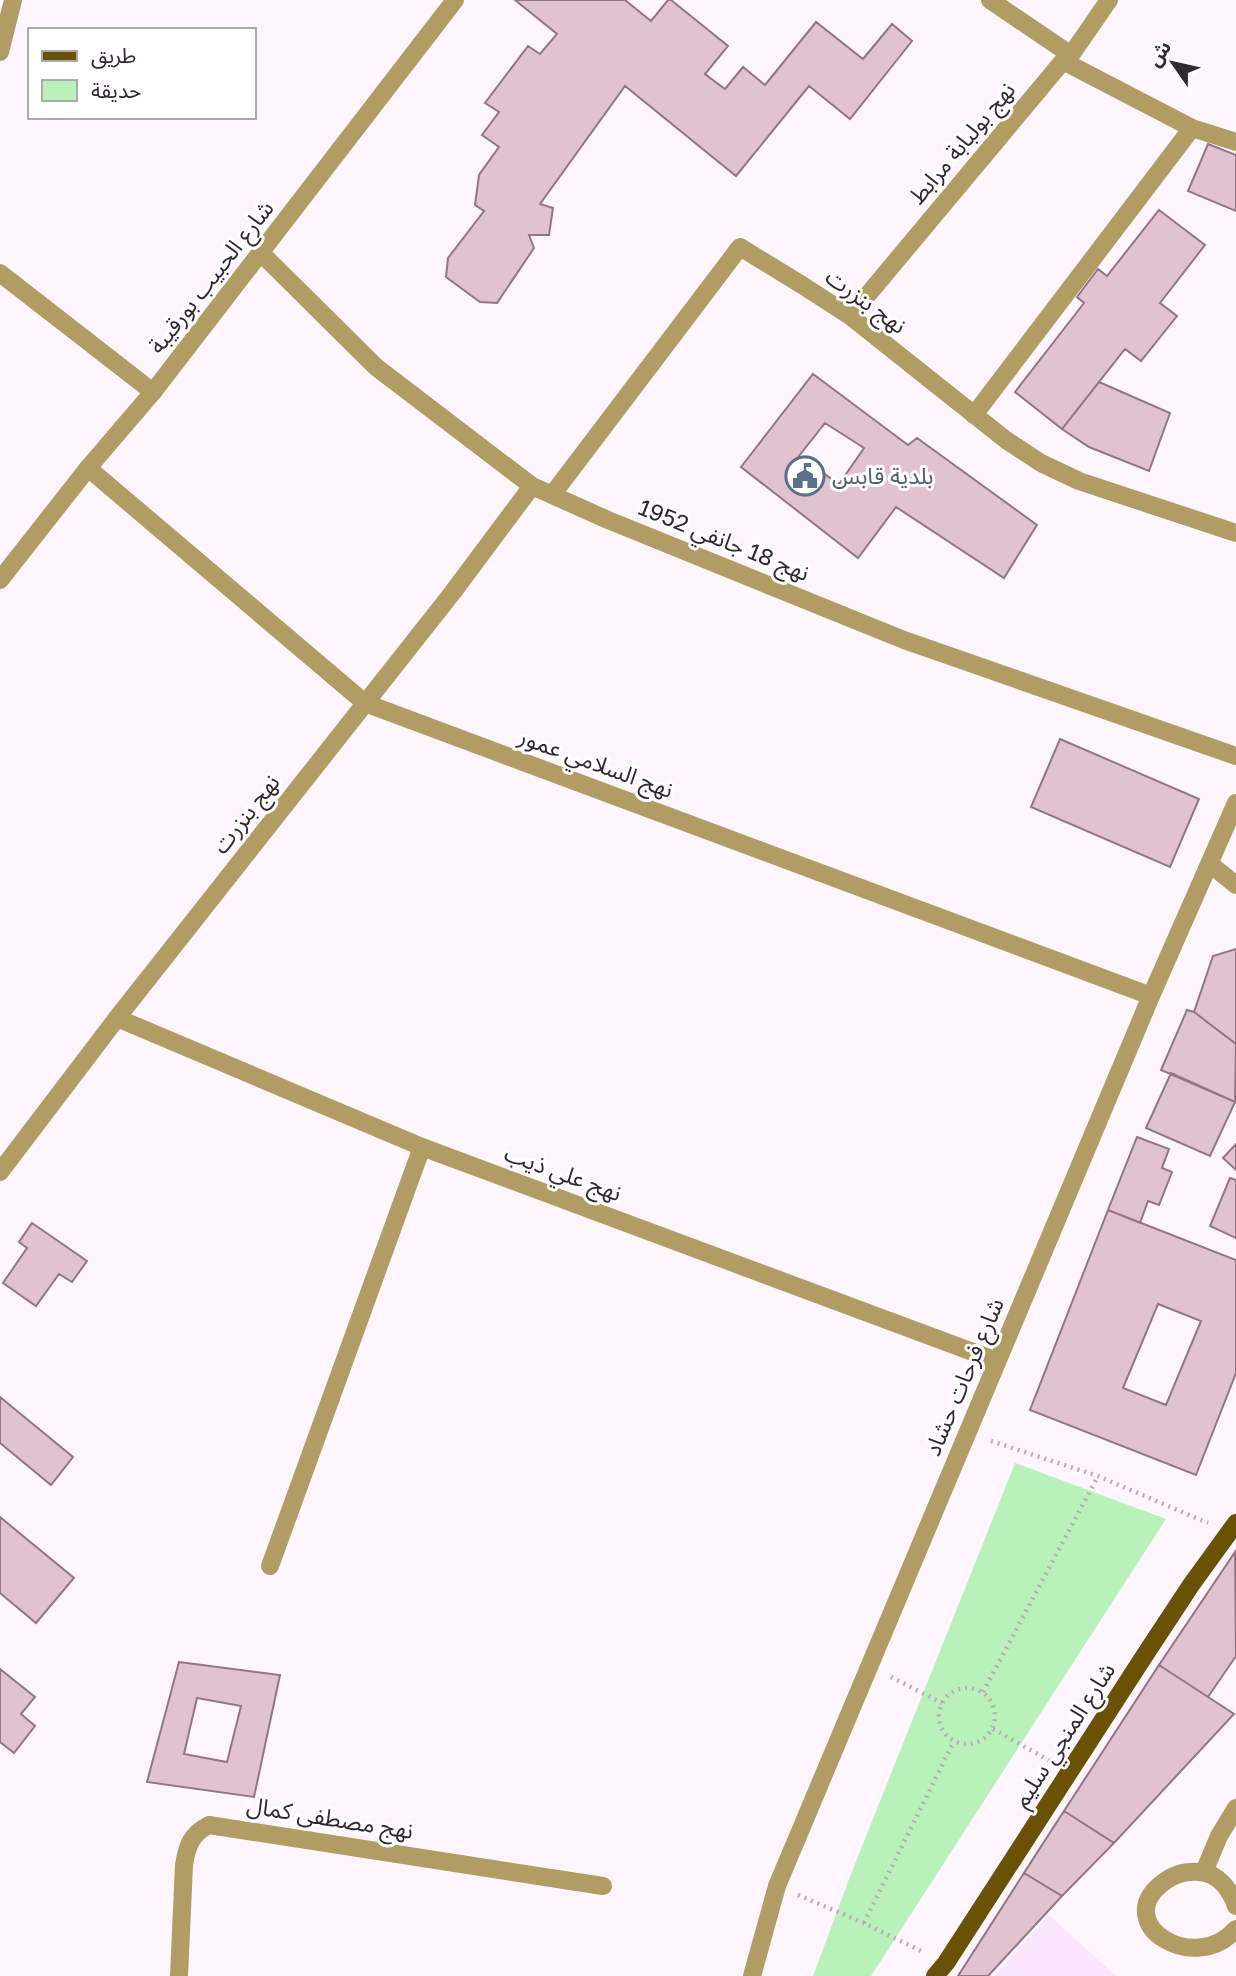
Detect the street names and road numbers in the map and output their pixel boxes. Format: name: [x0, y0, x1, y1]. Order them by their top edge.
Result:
street label: نهج بولبابة مرابط: [902, 76, 1023, 212]
street label: شارع الحبيب بورقيبة: [142, 194, 282, 361]
street label: نهج بنزرت: [818, 262, 912, 342]
street label: نهج 18 جانفي 1952: [633, 492, 814, 590]
street label: نهج السلامي عمور: [513, 721, 677, 807]
street label: نهج بنزرت: [206, 768, 288, 861]
street label: نهج علي ذيب: [499, 1138, 626, 1210]
street label: شارع فرحات حشاد: [917, 1294, 1013, 1461]
street label: شارع المنجي سليم: [1006, 1657, 1124, 1814]
street label: نهج مصطفى كمال: [244, 1790, 415, 1848]

